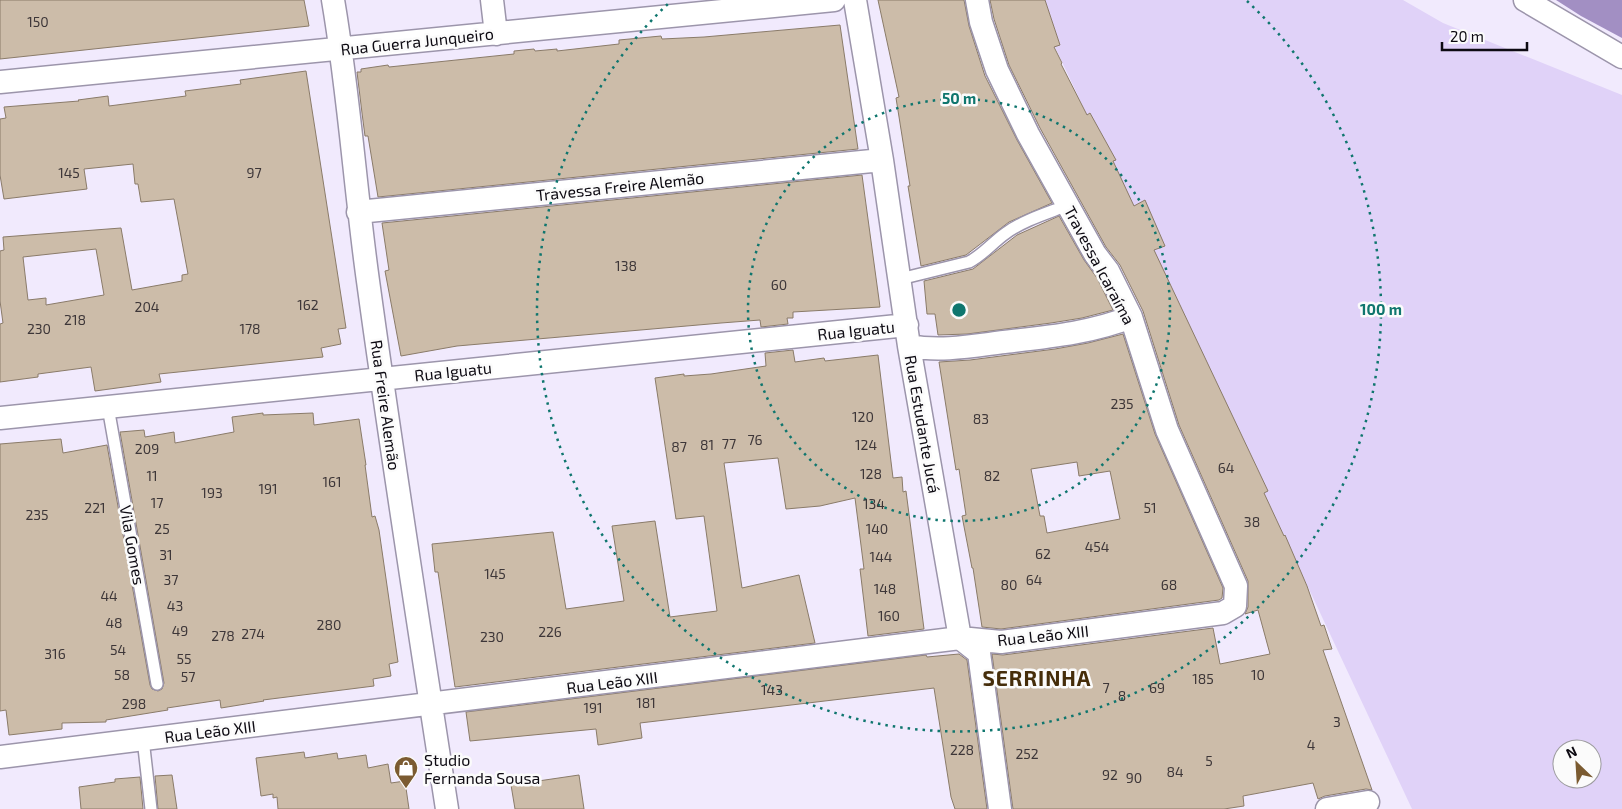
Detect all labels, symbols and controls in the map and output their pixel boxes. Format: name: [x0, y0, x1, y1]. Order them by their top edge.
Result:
house number: 150: [27, 13, 49, 30]
scale bar: [1442, 20, 1527, 52]
street label: Rua Guerra Junqueiro: [339, 24, 495, 58]
text: 20 m: [1450, 27, 1484, 45]
text: 50 m: [942, 89, 976, 107]
house number: 145: [58, 164, 80, 181]
house number: 97: [246, 164, 262, 181]
street label: Travessa Freire Alemão: [535, 168, 705, 204]
street label: Travessa Icaraíma: [1061, 203, 1139, 327]
house number: 138: [615, 257, 637, 274]
house number: 60: [771, 276, 787, 293]
house number: 162: [297, 296, 319, 313]
house number: 204: [135, 298, 159, 315]
text: 100 m: [1360, 300, 1402, 318]
centre of rings: [950, 301, 968, 319]
house number: 218: [64, 311, 86, 328]
street label: Rua Iguatu: [816, 316, 896, 344]
house number: 230: [27, 320, 51, 337]
house number: 178: [239, 320, 261, 337]
street label: Rua Freire Alemão: [367, 338, 405, 472]
street label: Rua Estudante Jucá: [901, 353, 945, 495]
street label: Rua Iguatu: [413, 357, 493, 385]
house number: 235: [1110, 395, 1134, 412]
house number: 120: [852, 408, 874, 425]
house number: 83: [973, 410, 989, 427]
house number: 76: [747, 431, 763, 448]
house number: 77: [722, 435, 736, 452]
house number: 81: [700, 436, 714, 453]
house number: 124: [855, 436, 877, 453]
house number: 87: [671, 438, 687, 455]
house number: 209: [135, 440, 159, 457]
house number: 64: [1218, 459, 1234, 476]
house number: 128: [860, 465, 882, 482]
house number: 11: [146, 467, 158, 484]
house number: 82: [984, 467, 1000, 484]
house number: 161: [322, 473, 342, 490]
house number: 191: [258, 480, 278, 497]
house number: 193: [201, 484, 223, 501]
house number: 17: [151, 494, 163, 511]
house number: 134: [863, 495, 885, 512]
house number: 221: [84, 499, 106, 516]
house number: 51: [1143, 499, 1157, 516]
street label: Vila Gomes: [117, 504, 149, 586]
house number: 235: [25, 506, 49, 523]
house number: 38: [1244, 513, 1260, 530]
house number: 25: [154, 520, 170, 537]
house number: 140: [866, 520, 888, 537]
house number: 454: [1085, 538, 1109, 555]
house number: 62: [1035, 545, 1051, 562]
house number: 31: [159, 546, 173, 563]
house number: 144: [870, 548, 892, 565]
house number: 145: [484, 565, 506, 582]
house number: 37: [164, 571, 178, 588]
house number: 64: [1026, 571, 1042, 588]
house number: 80: [1001, 576, 1017, 593]
house number: 68: [1161, 576, 1177, 593]
house number: 148: [874, 580, 896, 597]
house number: 44: [100, 587, 118, 604]
house number: 43: [167, 597, 183, 614]
house number: 160: [878, 607, 900, 624]
house number: 48: [105, 614, 123, 631]
house number: 280: [317, 616, 341, 633]
street label: Rua Leão XIII: [996, 621, 1090, 649]
house number: 49: [172, 622, 188, 639]
house number: 226: [538, 623, 562, 640]
house number: 274: [241, 625, 265, 642]
house number: 278: [211, 627, 235, 644]
house number: 230: [480, 628, 504, 645]
house number: 54: [110, 641, 126, 658]
house number: 316: [44, 645, 66, 662]
house number: 55: [176, 650, 192, 667]
district label: SERRINHA: [982, 665, 1092, 690]
house number: 58: [114, 666, 130, 683]
house number: 10: [1251, 666, 1265, 683]
street label: Rua Leão XIII: [565, 667, 659, 697]
house number: 57: [181, 668, 195, 685]
house number: 185: [1192, 670, 1214, 687]
house number: 7: [1102, 679, 1110, 696]
house number: 69: [1149, 679, 1165, 696]
house number: 143: [761, 681, 783, 698]
house number: 8: [1118, 687, 1126, 704]
house number: 181: [636, 694, 656, 711]
house number: 298: [122, 695, 146, 712]
house number: 191: [583, 699, 603, 716]
house number: 3: [1333, 713, 1341, 730]
street label: Rua Leão XIII: [163, 716, 257, 746]
house number: 4: [1307, 736, 1315, 753]
north arrow: [1552, 739, 1602, 789]
house number: 228: [950, 741, 974, 758]
text: N: [1563, 742, 1579, 762]
house number: 252: [1015, 745, 1039, 762]
place label: Studio Fernanda Sousa: [424, 750, 540, 787]
house number: 5: [1205, 752, 1213, 769]
shop icon: Studio Fernanda Sousa: [393, 755, 419, 789]
house number: 84: [1166, 763, 1184, 780]
house number: 92: [1102, 766, 1118, 783]
house number: 90: [1126, 769, 1142, 786]

